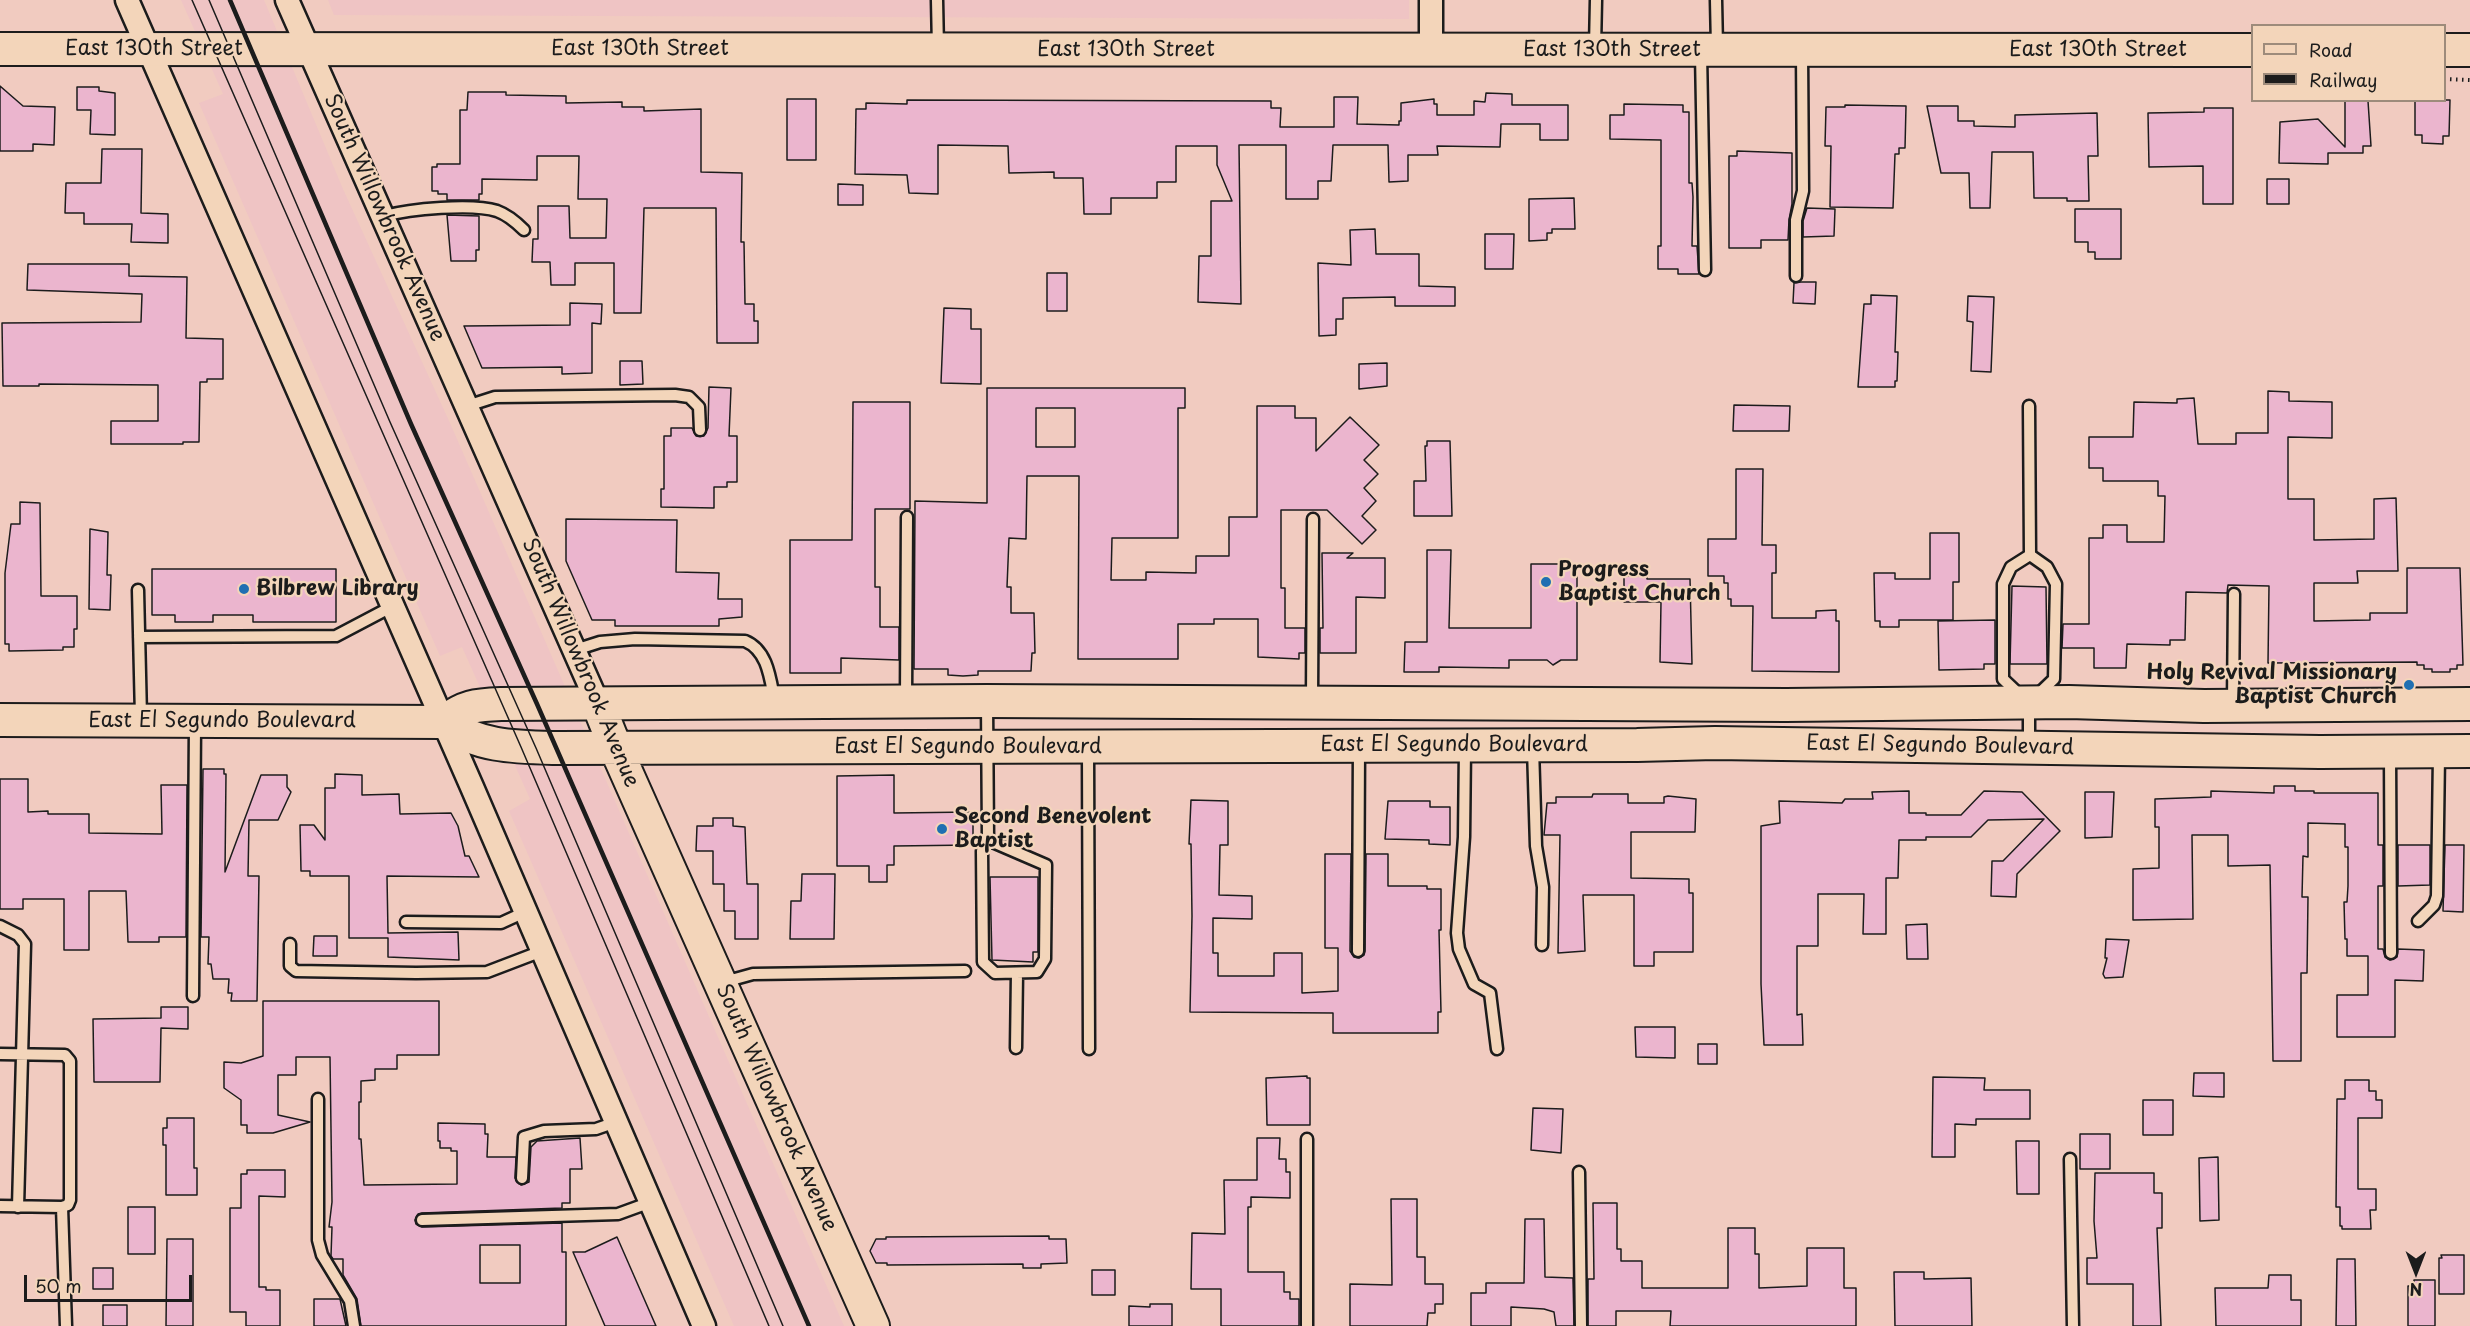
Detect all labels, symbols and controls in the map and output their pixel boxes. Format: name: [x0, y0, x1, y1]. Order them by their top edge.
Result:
legend: [2251, 24, 2446, 102]
street label: East 130th Street: [65, 36, 243, 62]
street label: East 130th Street: [551, 36, 729, 62]
text: Road: [2309, 36, 2353, 63]
street label: East 130th Street: [1037, 37, 1215, 63]
street label: East 130th Street: [1523, 37, 1701, 63]
street label: East 130th Street: [2009, 37, 2187, 63]
text: Railway: [2309, 66, 2377, 93]
street label: South Willowbrook Avenue: [318, 91, 450, 345]
street label: South Willowbrook Avenue: [516, 535, 644, 791]
place label: Progress Baptist Church: [1558, 557, 1721, 607]
marker: Progress Baptist Church: [1539, 575, 1553, 589]
place label: Bilbrew Library: [256, 576, 419, 602]
marker: Bilbrew Library: [237, 582, 251, 596]
place label: Holy Revival Missionary Baptist Church: [2146, 660, 2397, 710]
marker: Holy Revival Missionary Baptist Church: [2402, 678, 2416, 692]
street label: East El Segundo Boulevard: [88, 708, 356, 734]
street label: East El Segundo Boulevard: [1806, 731, 2074, 761]
street label: East El Segundo Boulevard: [1320, 732, 1588, 758]
street label: East El Segundo Boulevard: [834, 734, 1102, 760]
place label: Second Benevolent Baptist: [954, 804, 1151, 854]
marker: Second Benevolent Baptist: [935, 822, 949, 836]
street label: South Willowbrook Avenue: [710, 981, 842, 1235]
north arrow: [2386, 1242, 2446, 1302]
scale bar: [27, 1263, 195, 1301]
text: 50 m: [35, 1272, 82, 1299]
text: N: [2410, 1278, 2422, 1302]

